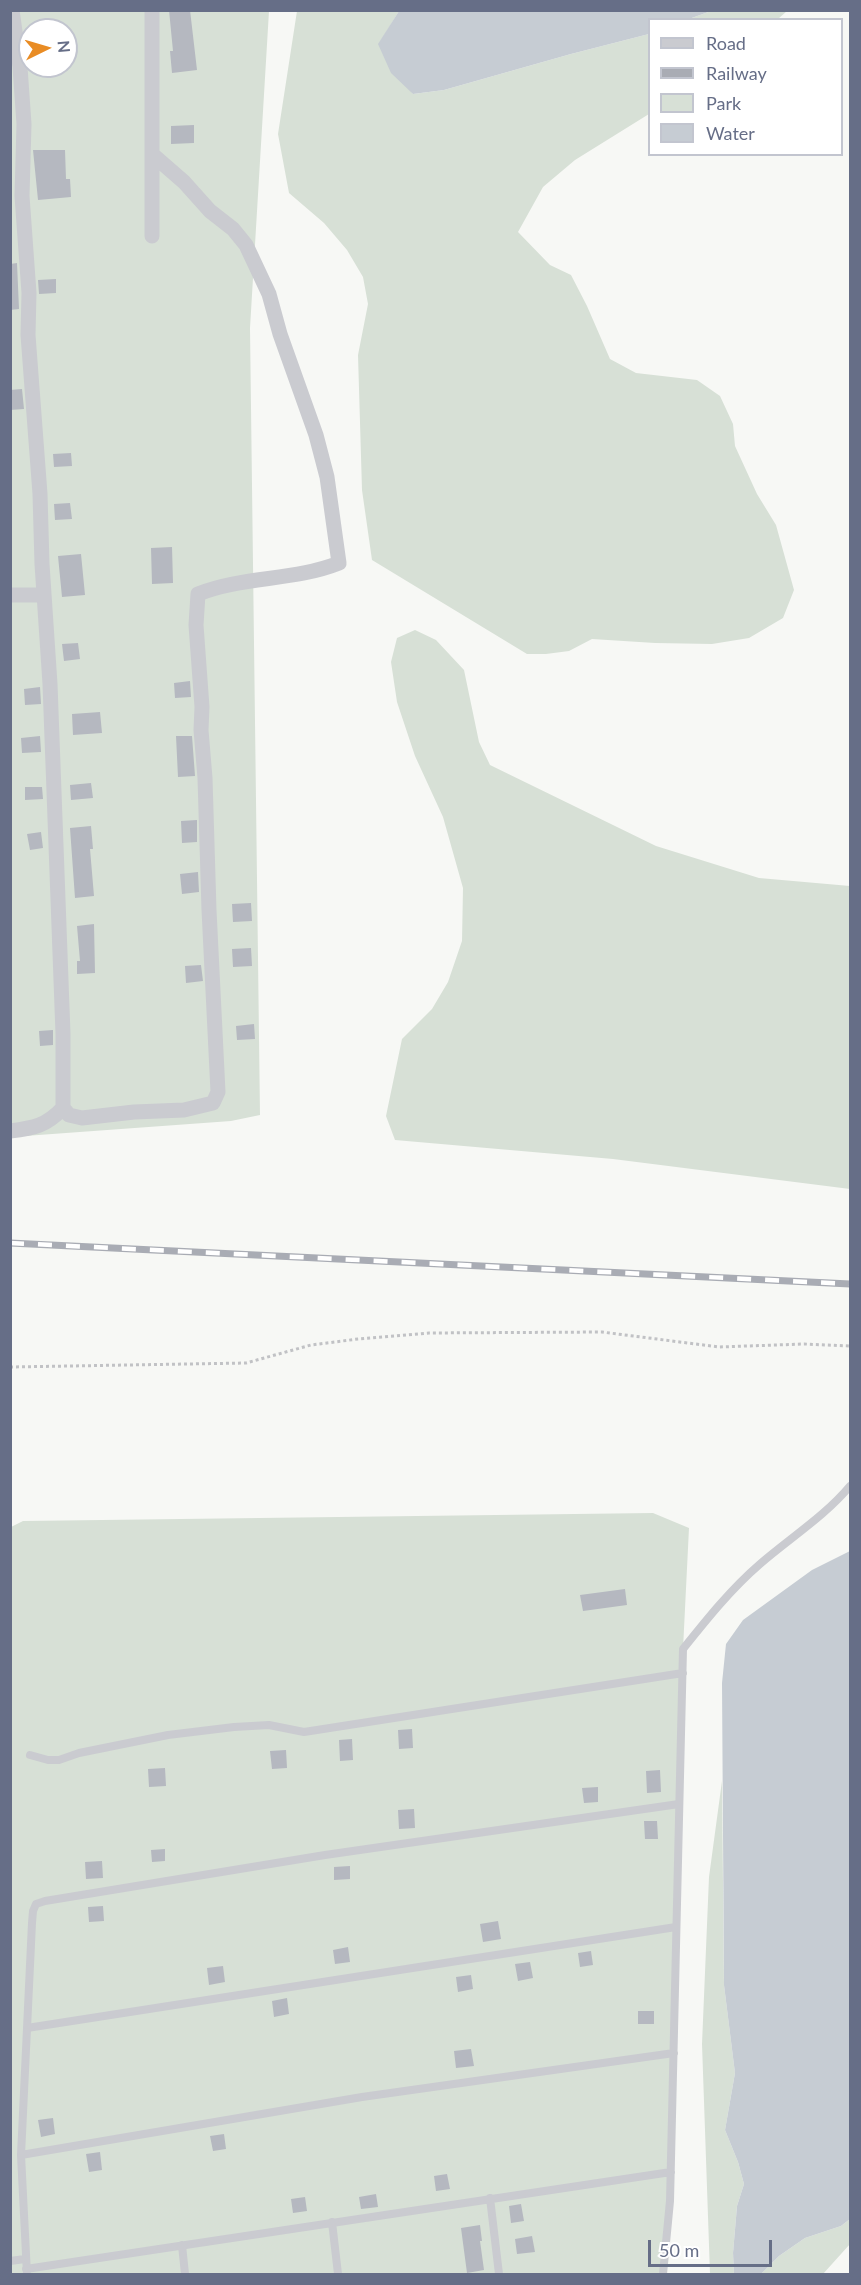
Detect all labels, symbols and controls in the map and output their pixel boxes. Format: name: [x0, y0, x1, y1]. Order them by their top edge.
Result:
north arrow: [18, 18, 78, 78]
legend: [648, 18, 843, 156]
text: Road: [706, 32, 746, 54]
text: N: [54, 40, 74, 54]
text: Railway: [706, 62, 767, 84]
text: Park: [706, 92, 741, 114]
text: Water: [706, 122, 755, 144]
scale bar: [651, 2228, 776, 2266]
text: 50 m: [659, 2239, 699, 2261]

